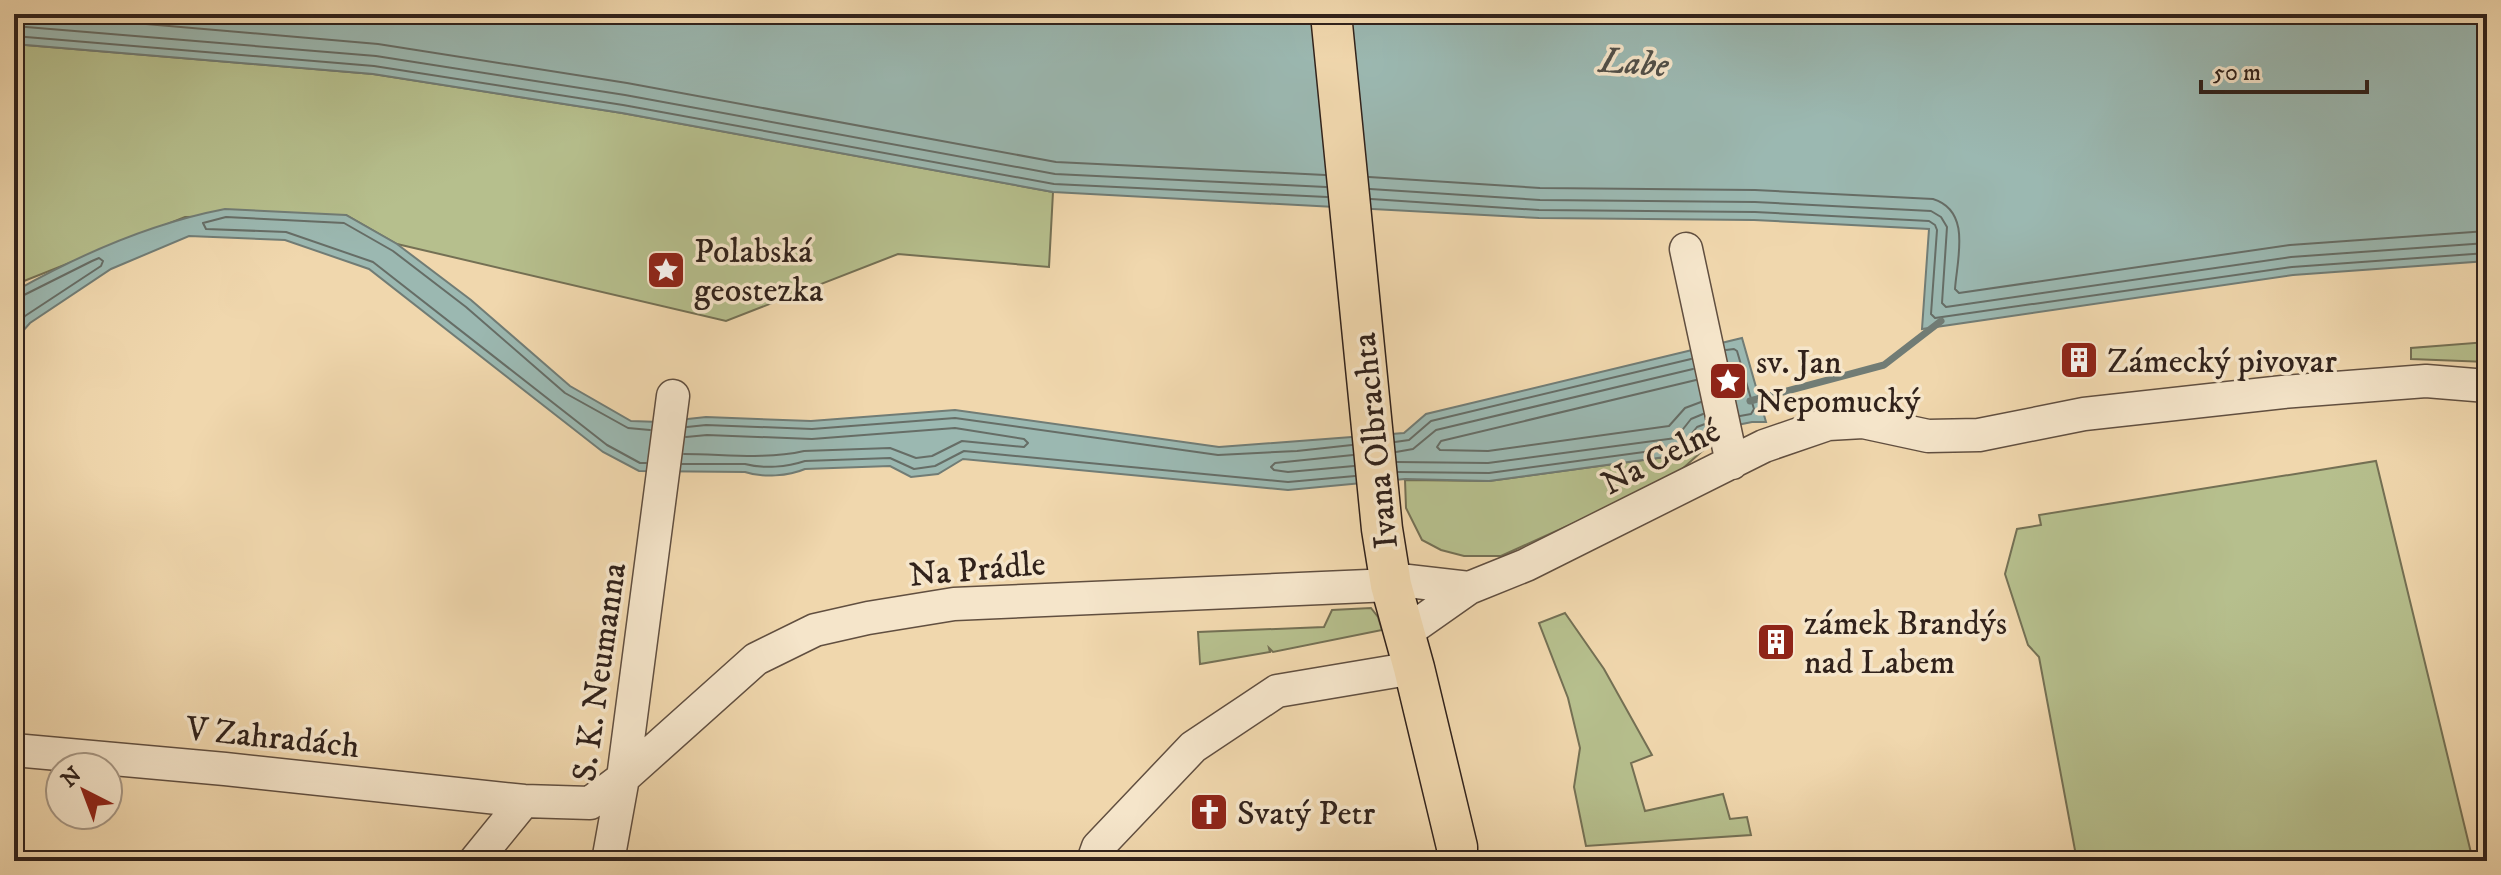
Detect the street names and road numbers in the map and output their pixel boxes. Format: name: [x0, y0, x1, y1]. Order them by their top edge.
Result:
street label: Ivana Olbrachta: [1344, 330, 1408, 551]
street label: Na Celné: [1595, 410, 1727, 505]
street label: Na Prádle: [907, 543, 1047, 597]
street label: S. K. Neumanna: [564, 560, 636, 784]
street label: V Zahradách: [183, 708, 362, 768]

